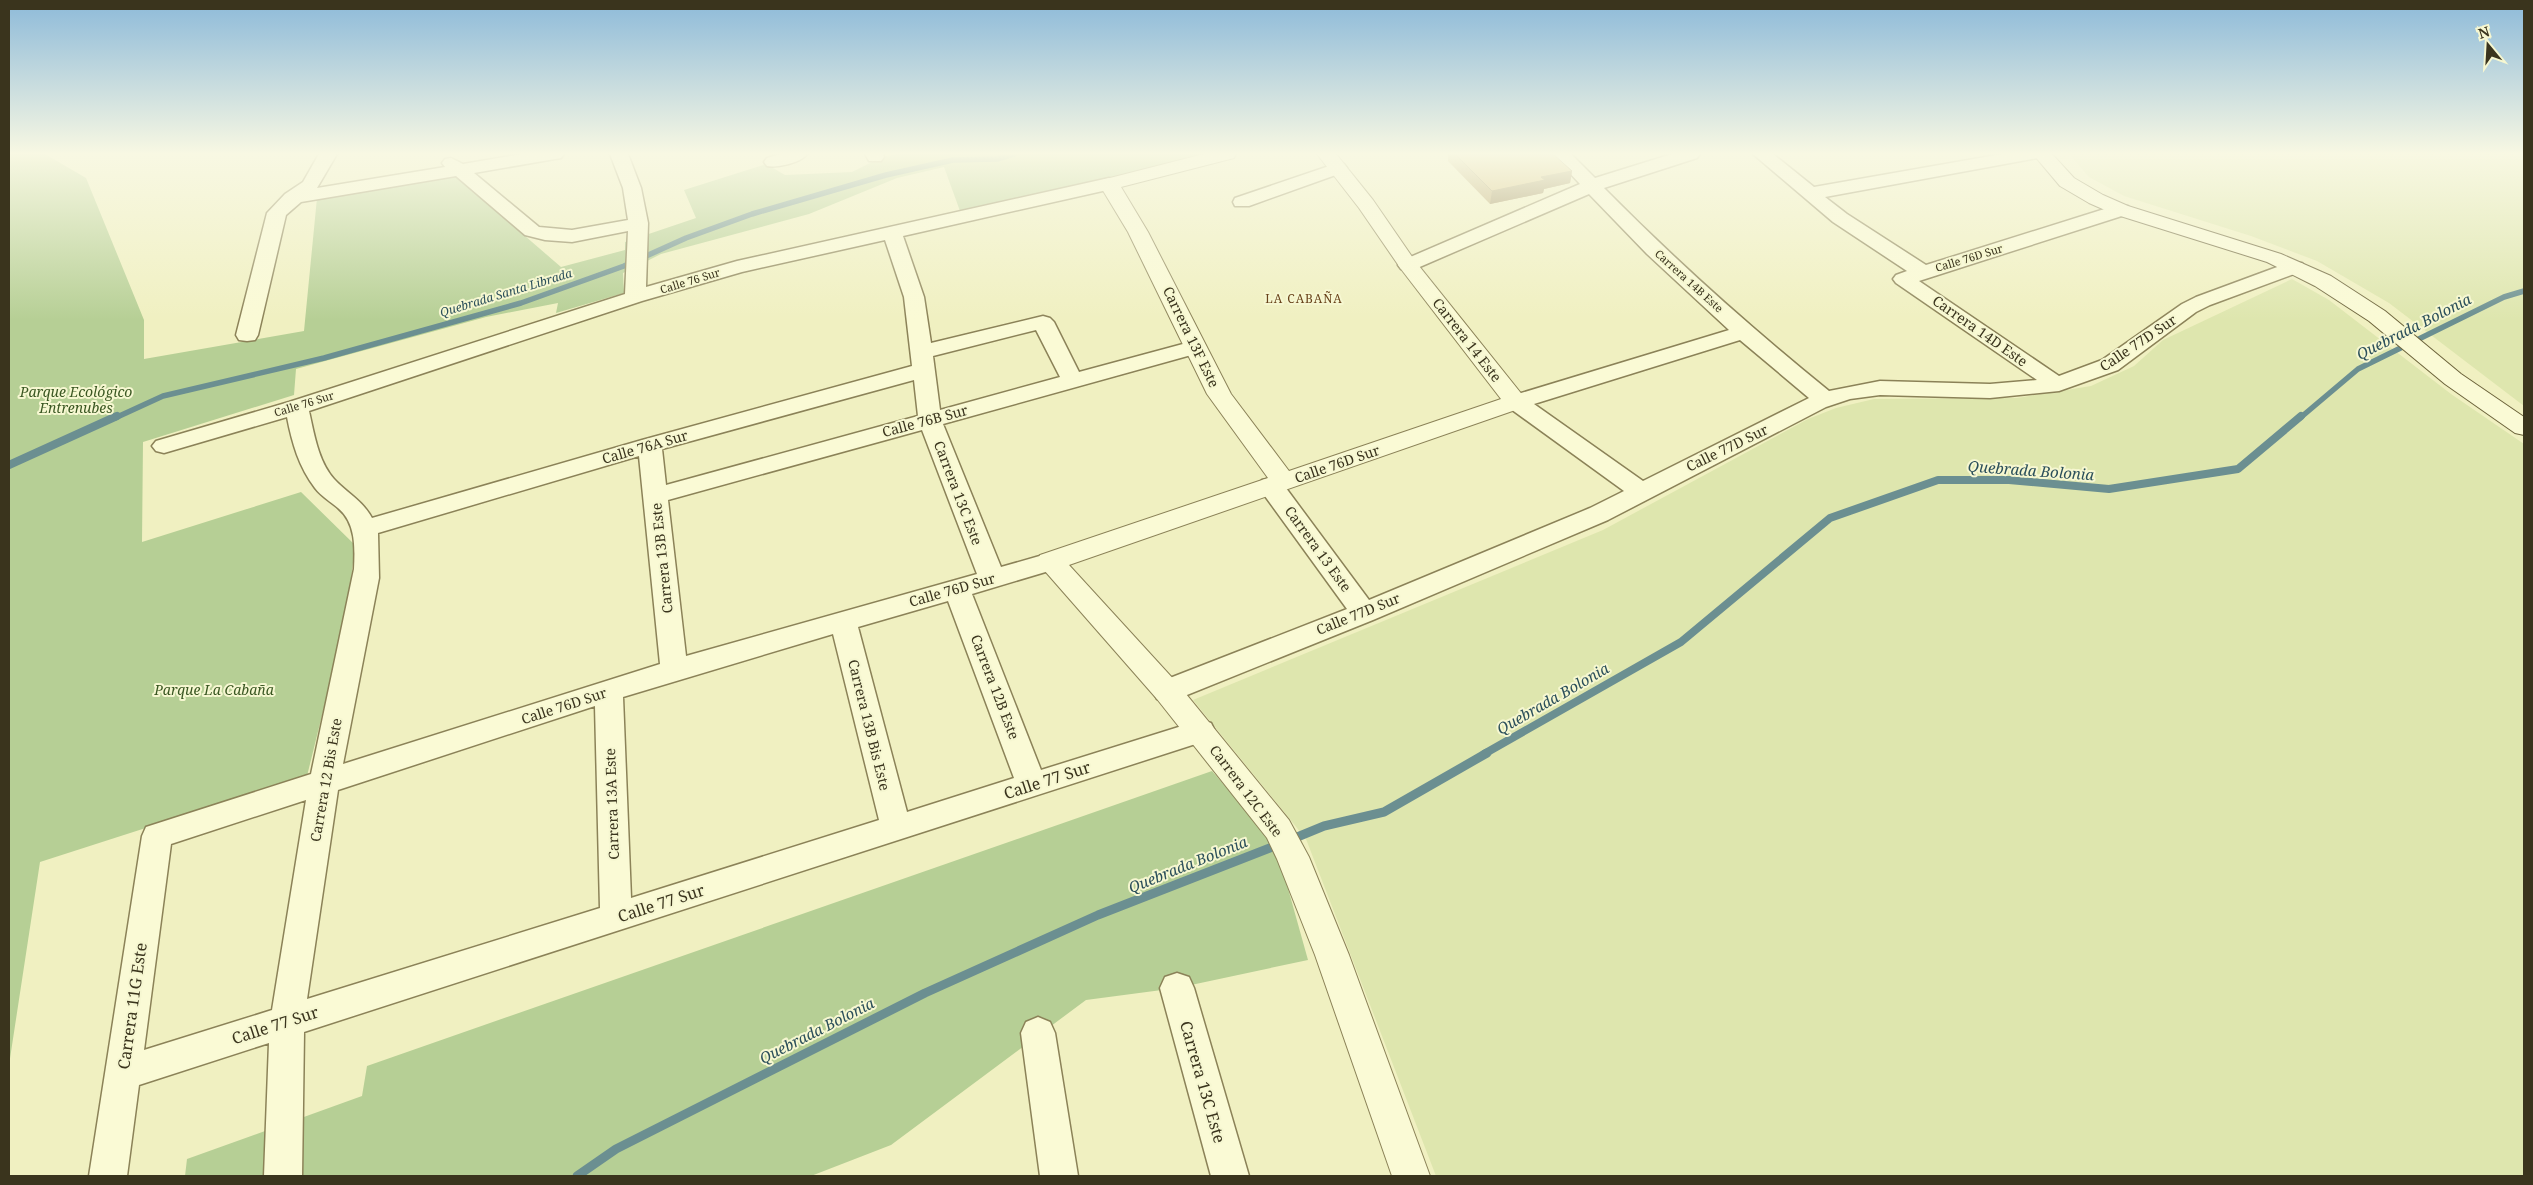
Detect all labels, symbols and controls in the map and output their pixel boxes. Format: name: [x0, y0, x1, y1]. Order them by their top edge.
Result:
north arrow: [2463, 20, 2513, 70]
text: N: [2476, 21, 2492, 43]
street label: Calle 76D Sur: [1933, 240, 2005, 275]
street label: Carrera 14B Este: [1652, 246, 1727, 315]
water label: Quebrada Santa Librada: [438, 264, 574, 321]
street label: Calle 76 Sur: [658, 264, 722, 297]
street label: Carrera 13F Este: [1159, 283, 1224, 390]
water label: Quebrada Bolonia: [2353, 288, 2475, 364]
district label: LA CABAÑA: [1265, 290, 1343, 307]
street label: Carrera 14D Este: [1929, 291, 2032, 370]
street label: Carrera 14 Este: [1429, 294, 1506, 386]
street label: Calle 77D Sur: [2096, 310, 2180, 375]
park label: Parque Ecológico Entrenubes: [19, 382, 132, 417]
street label: Calle 76 Sur: [272, 387, 336, 420]
street label: Calle 76B Sur: [880, 400, 970, 441]
street label: Calle 77D Sur: [1683, 419, 1771, 476]
street label: Calle 76A Sur: [600, 425, 690, 468]
street label: Carrera 13C Este: [930, 438, 987, 548]
street label: Calle 76D Sur: [1292, 440, 1382, 487]
water label: Quebrada Bolonia: [1967, 456, 2095, 484]
street label: Carrera 13B Este: [646, 502, 677, 614]
street label: Carrera 13 Este: [1281, 502, 1356, 595]
street label: Calle 76D Sur: [907, 568, 998, 611]
street label: Calle 77D Sur: [1313, 588, 1403, 639]
street label: Carrera 12B Este: [967, 632, 1024, 742]
street label: Carrera 13B Bis Este: [844, 657, 895, 792]
water label: Quebrada Bolonia: [1493, 658, 1613, 738]
park label: Parque La Cabaña: [153, 680, 275, 699]
street label: Calle 76D Sur: [519, 683, 609, 728]
street label: Carrera 12 Bis Este: [305, 717, 346, 843]
street label: Carrera 12C Este: [1206, 741, 1287, 840]
street label: Carrera 13A Este: [600, 748, 623, 860]
street label: Calle 77 Sur: [1001, 756, 1094, 804]
water label: Quebrada Bolonia: [1125, 831, 1250, 897]
street label: Calle 77 Sur: [615, 879, 708, 927]
street label: Carrera 11G Este: [112, 941, 152, 1071]
water label: Quebrada Bolonia: [756, 992, 878, 1068]
street label: Calle 77 Sur: [229, 1001, 322, 1049]
street label: Carrera 13C Este: [1175, 1018, 1231, 1146]

